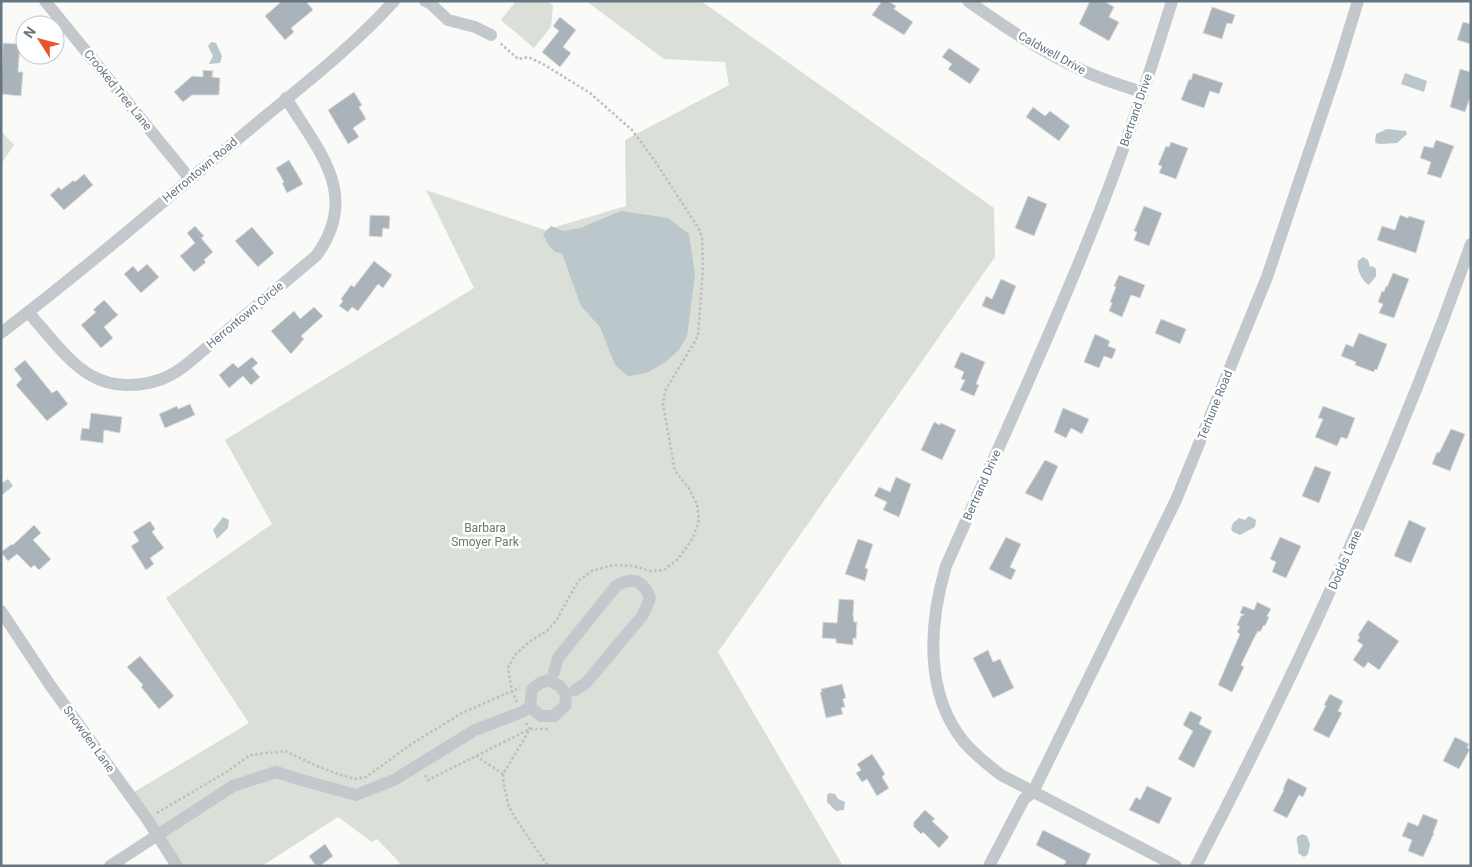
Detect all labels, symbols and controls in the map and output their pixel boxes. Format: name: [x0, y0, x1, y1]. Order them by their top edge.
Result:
north arrow: [15, 15, 65, 65]
text: N: [20, 24, 39, 41]
street label: Caldwell Drive: [1016, 29, 1088, 77]
street label: Crooked Tree Lane: [81, 47, 155, 133]
street label: Bertrand Drive: [1117, 72, 1155, 148]
street label: Herrontown Road: [160, 135, 240, 205]
street label: Herrontown Circle: [204, 279, 286, 351]
street label: Terhune Road: [1195, 368, 1235, 442]
street label: Bertrand Drive: [960, 448, 1004, 522]
park label: Barbara Smoyer Park: [451, 521, 520, 549]
street label: Dodds Lane: [1326, 528, 1364, 592]
street label: Snowden Lane: [60, 703, 118, 775]

